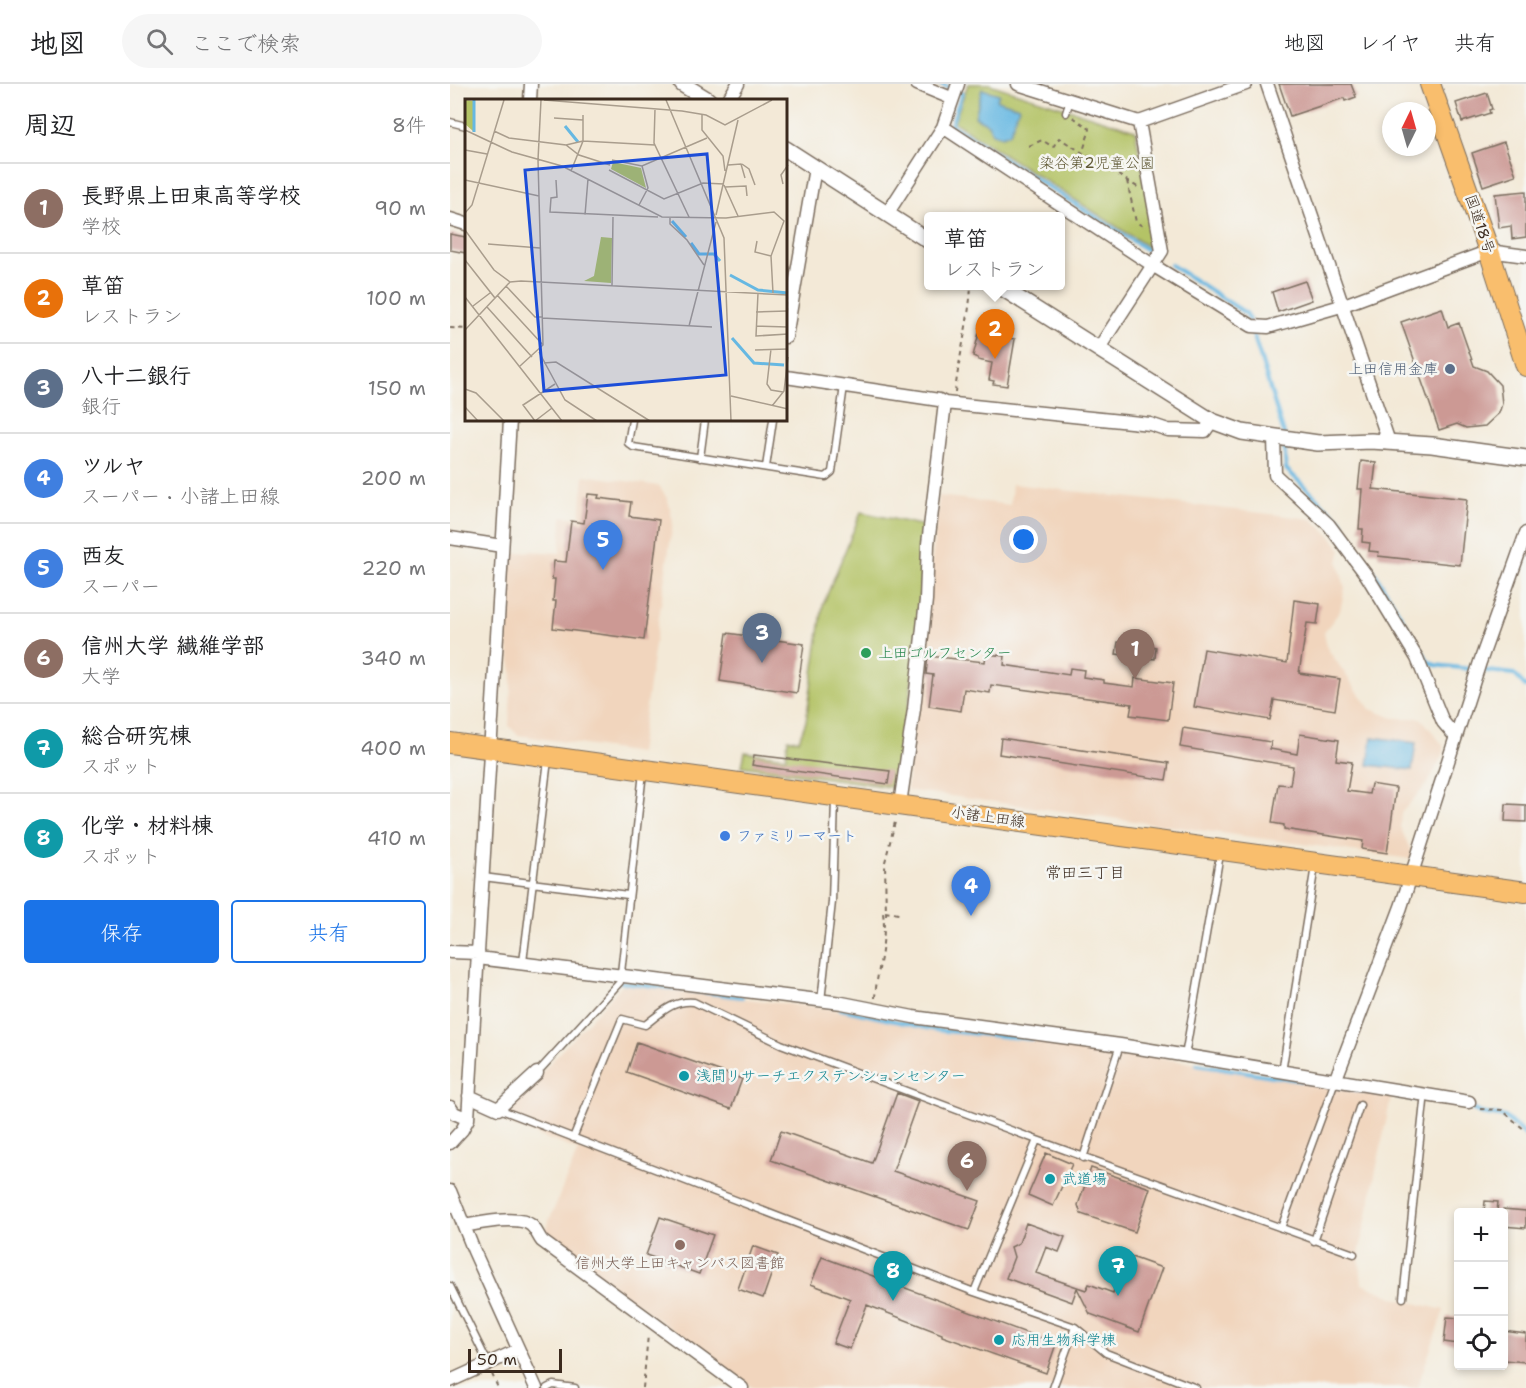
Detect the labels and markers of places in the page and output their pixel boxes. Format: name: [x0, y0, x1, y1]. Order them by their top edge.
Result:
pin: 2: [976, 310, 1014, 359]
place label: 上田信用金庫: [1348, 359, 1438, 379]
marker: 上田信用金庫: [1443, 362, 1457, 376]
pin: 5: [584, 520, 622, 570]
pin: 3: [742, 614, 782, 663]
pin: 1: [1116, 630, 1154, 679]
place label: 上田ゴルフセンター: [878, 643, 1012, 663]
marker: 上田ゴルフセンター: [859, 646, 873, 660]
place label: ファミリーマート: [737, 826, 857, 846]
marker: ファミリーマート: [718, 829, 732, 843]
pin: 4: [952, 866, 990, 916]
place label: 浅間リサーチエクステンションセンター: [696, 1066, 966, 1086]
marker: 浅間リサーチエクステンションセンター: [677, 1069, 691, 1083]
pin: 6: [948, 1142, 986, 1191]
place label: 武道場: [1062, 1169, 1107, 1189]
marker: 武道場: [1043, 1172, 1057, 1186]
marker: 信州大学上田キャンパス図書館: [673, 1238, 687, 1252]
pin: 7: [1098, 1246, 1138, 1296]
pin: 8: [874, 1252, 912, 1301]
place label: 信州大学上田キャンパス図書館: [575, 1253, 785, 1273]
place label: 応用生物科学棟: [1011, 1330, 1116, 1350]
marker: 応用生物科学棟: [992, 1333, 1006, 1347]

